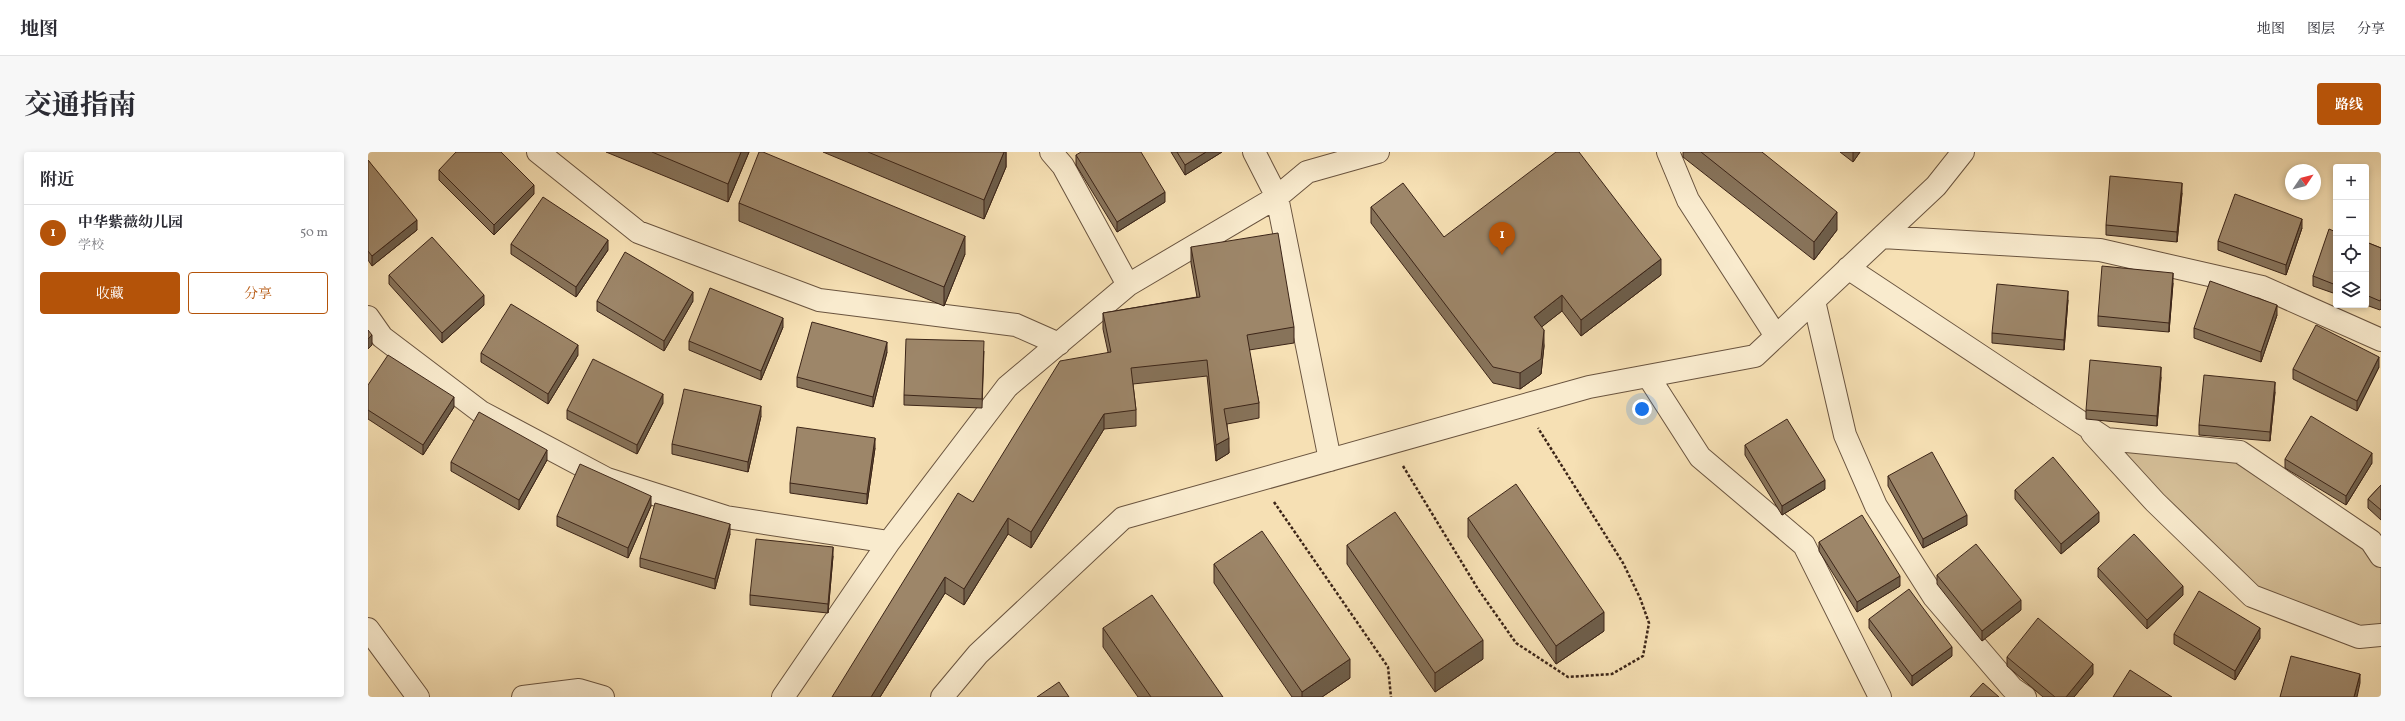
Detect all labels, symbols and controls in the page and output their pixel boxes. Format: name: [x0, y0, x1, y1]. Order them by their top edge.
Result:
text: 地图: [20, 17, 58, 43]
text: 地图: [2257, 20, 2285, 39]
text: 图层: [2307, 20, 2335, 39]
text: 分享: [2357, 20, 2385, 39]
button: 路线: [2317, 83, 2381, 125]
text: 交通指南: [24, 87, 136, 126]
north arrow: [2285, 164, 2321, 200]
map controls: [2333, 164, 2369, 308]
button: +: [2333, 164, 2369, 200]
text: 附近: [40, 169, 74, 192]
button: −: [2333, 200, 2369, 236]
text: 中华紫薇幼儿园: [78, 213, 183, 234]
pin: 1: [1489, 222, 1515, 255]
text: 1: [50, 224, 56, 242]
text: 50 m: [300, 224, 328, 242]
button: locate: [2333, 236, 2369, 272]
text: 学校: [78, 237, 104, 255]
button: 收藏: [40, 272, 180, 314]
button: 分享: [188, 272, 328, 314]
button: layers: [2333, 272, 2369, 308]
your location: [1632, 399, 1652, 419]

